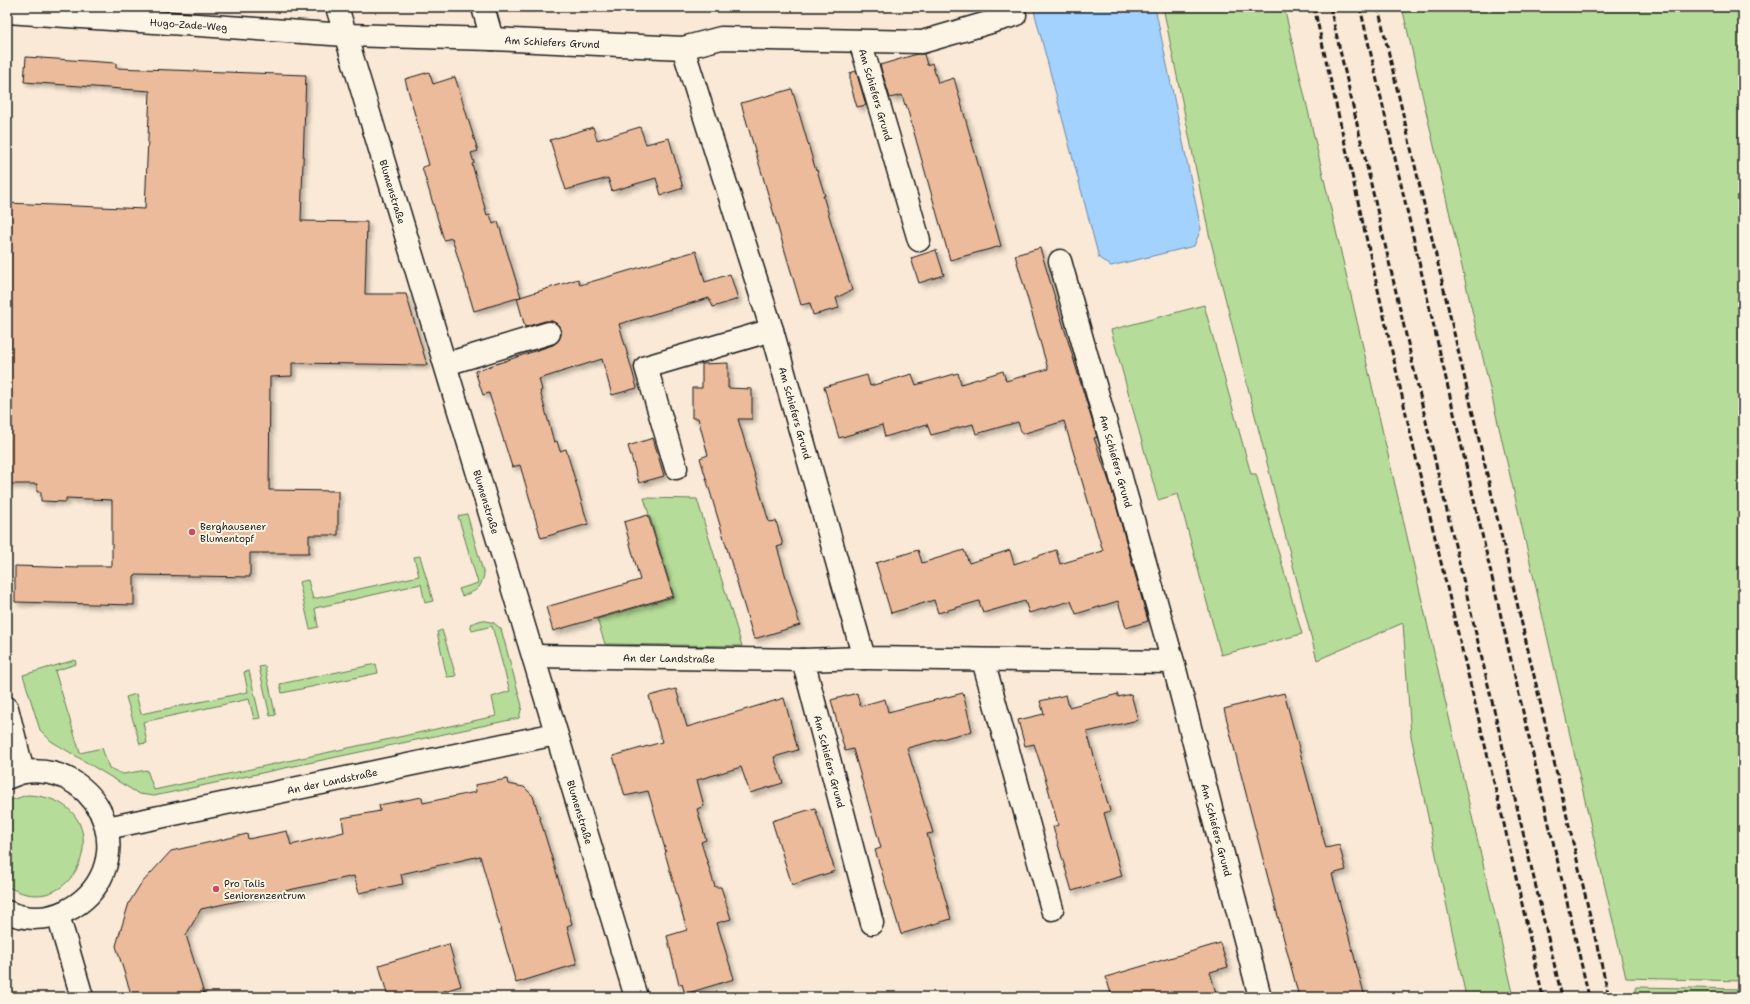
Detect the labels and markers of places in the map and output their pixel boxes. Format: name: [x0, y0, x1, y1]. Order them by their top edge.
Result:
place label: Berghausener Blumentopf: [200, 520, 266, 545]
marker: Berghausener Blumentopf: [187, 527, 197, 537]
place label: Pro Talis Seniorenzentrum: [224, 877, 306, 902]
marker: Pro Talis Seniorenzentrum: [211, 884, 221, 894]

